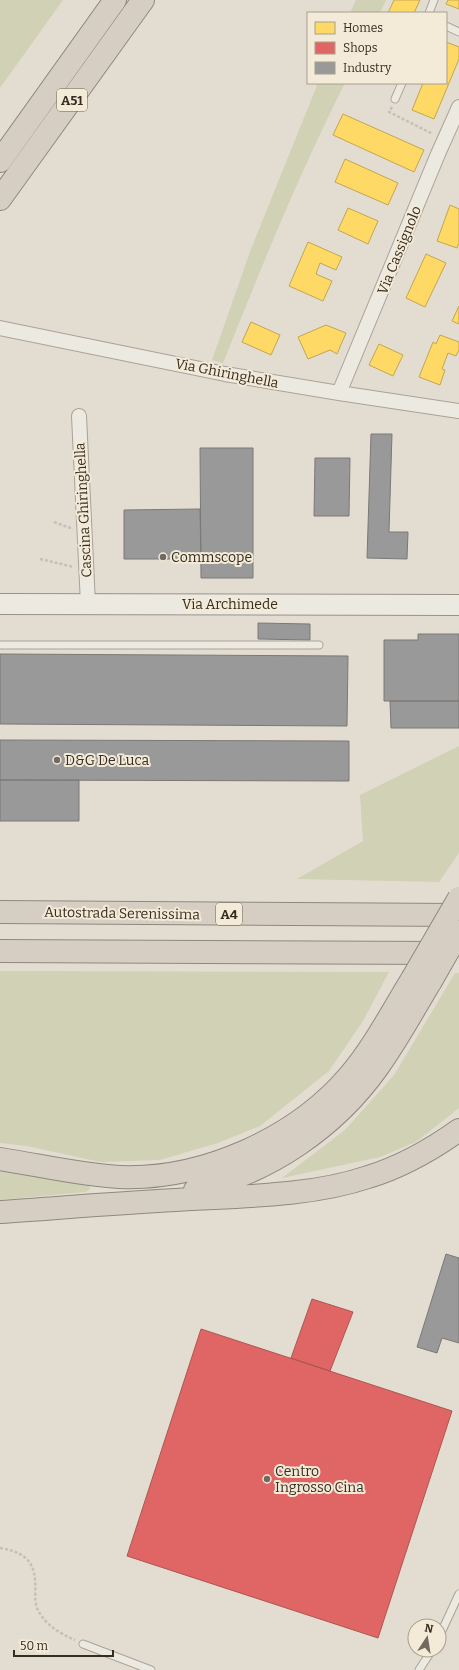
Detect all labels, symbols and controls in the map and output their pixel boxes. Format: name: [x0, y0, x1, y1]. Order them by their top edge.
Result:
legend: [307, 12, 447, 84]
text: Homes: [343, 21, 383, 35]
text: Shops: [343, 41, 378, 55]
text: Industry: [343, 61, 392, 75]
road number: A51: [57, 89, 87, 111]
street label: Via Cassignolo: [374, 203, 425, 297]
street label: Via Ghiringhella: [174, 355, 280, 392]
street label: Cascina Ghiringhella: [71, 442, 96, 578]
place label: Commscope: [171, 549, 252, 566]
marker: Commscope: [158, 552, 168, 562]
street label: Via Archimede: [182, 596, 278, 613]
place label: D&G De Luca: [65, 752, 149, 769]
marker: D&G De Luca: [52, 755, 62, 765]
road number: A4: [216, 903, 242, 925]
street label: Autostrada Serenissima: [44, 904, 200, 923]
place label: Centro Ingrosso Cina: [275, 1463, 364, 1496]
marker: Centro Ingrosso Cina: [262, 1474, 272, 1484]
north arrow: [407, 1618, 447, 1658]
text: N: [423, 1621, 435, 1636]
scale bar: [14, 1632, 113, 1658]
text: 50 m: [20, 1639, 49, 1653]

